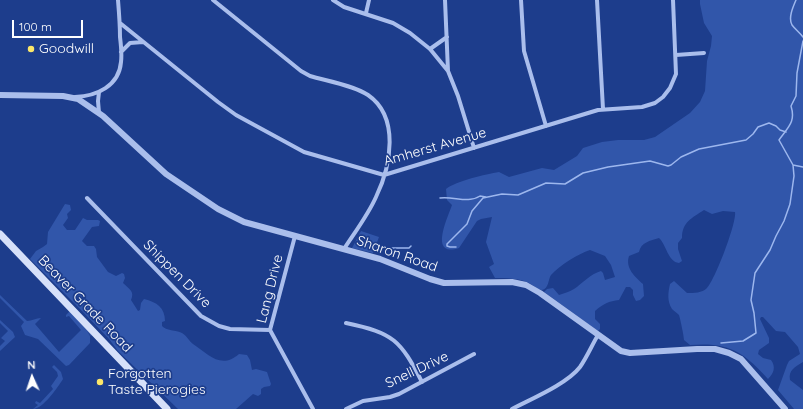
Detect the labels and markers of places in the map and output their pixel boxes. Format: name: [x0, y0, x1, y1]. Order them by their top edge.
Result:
place label: Goodwill: [39, 41, 94, 57]
marker: Goodwill: [26, 44, 36, 54]
place label: Forgotten Taste Pierogies: [108, 366, 206, 398]
marker: Forgotten Taste Pierogies: [95, 377, 105, 387]

